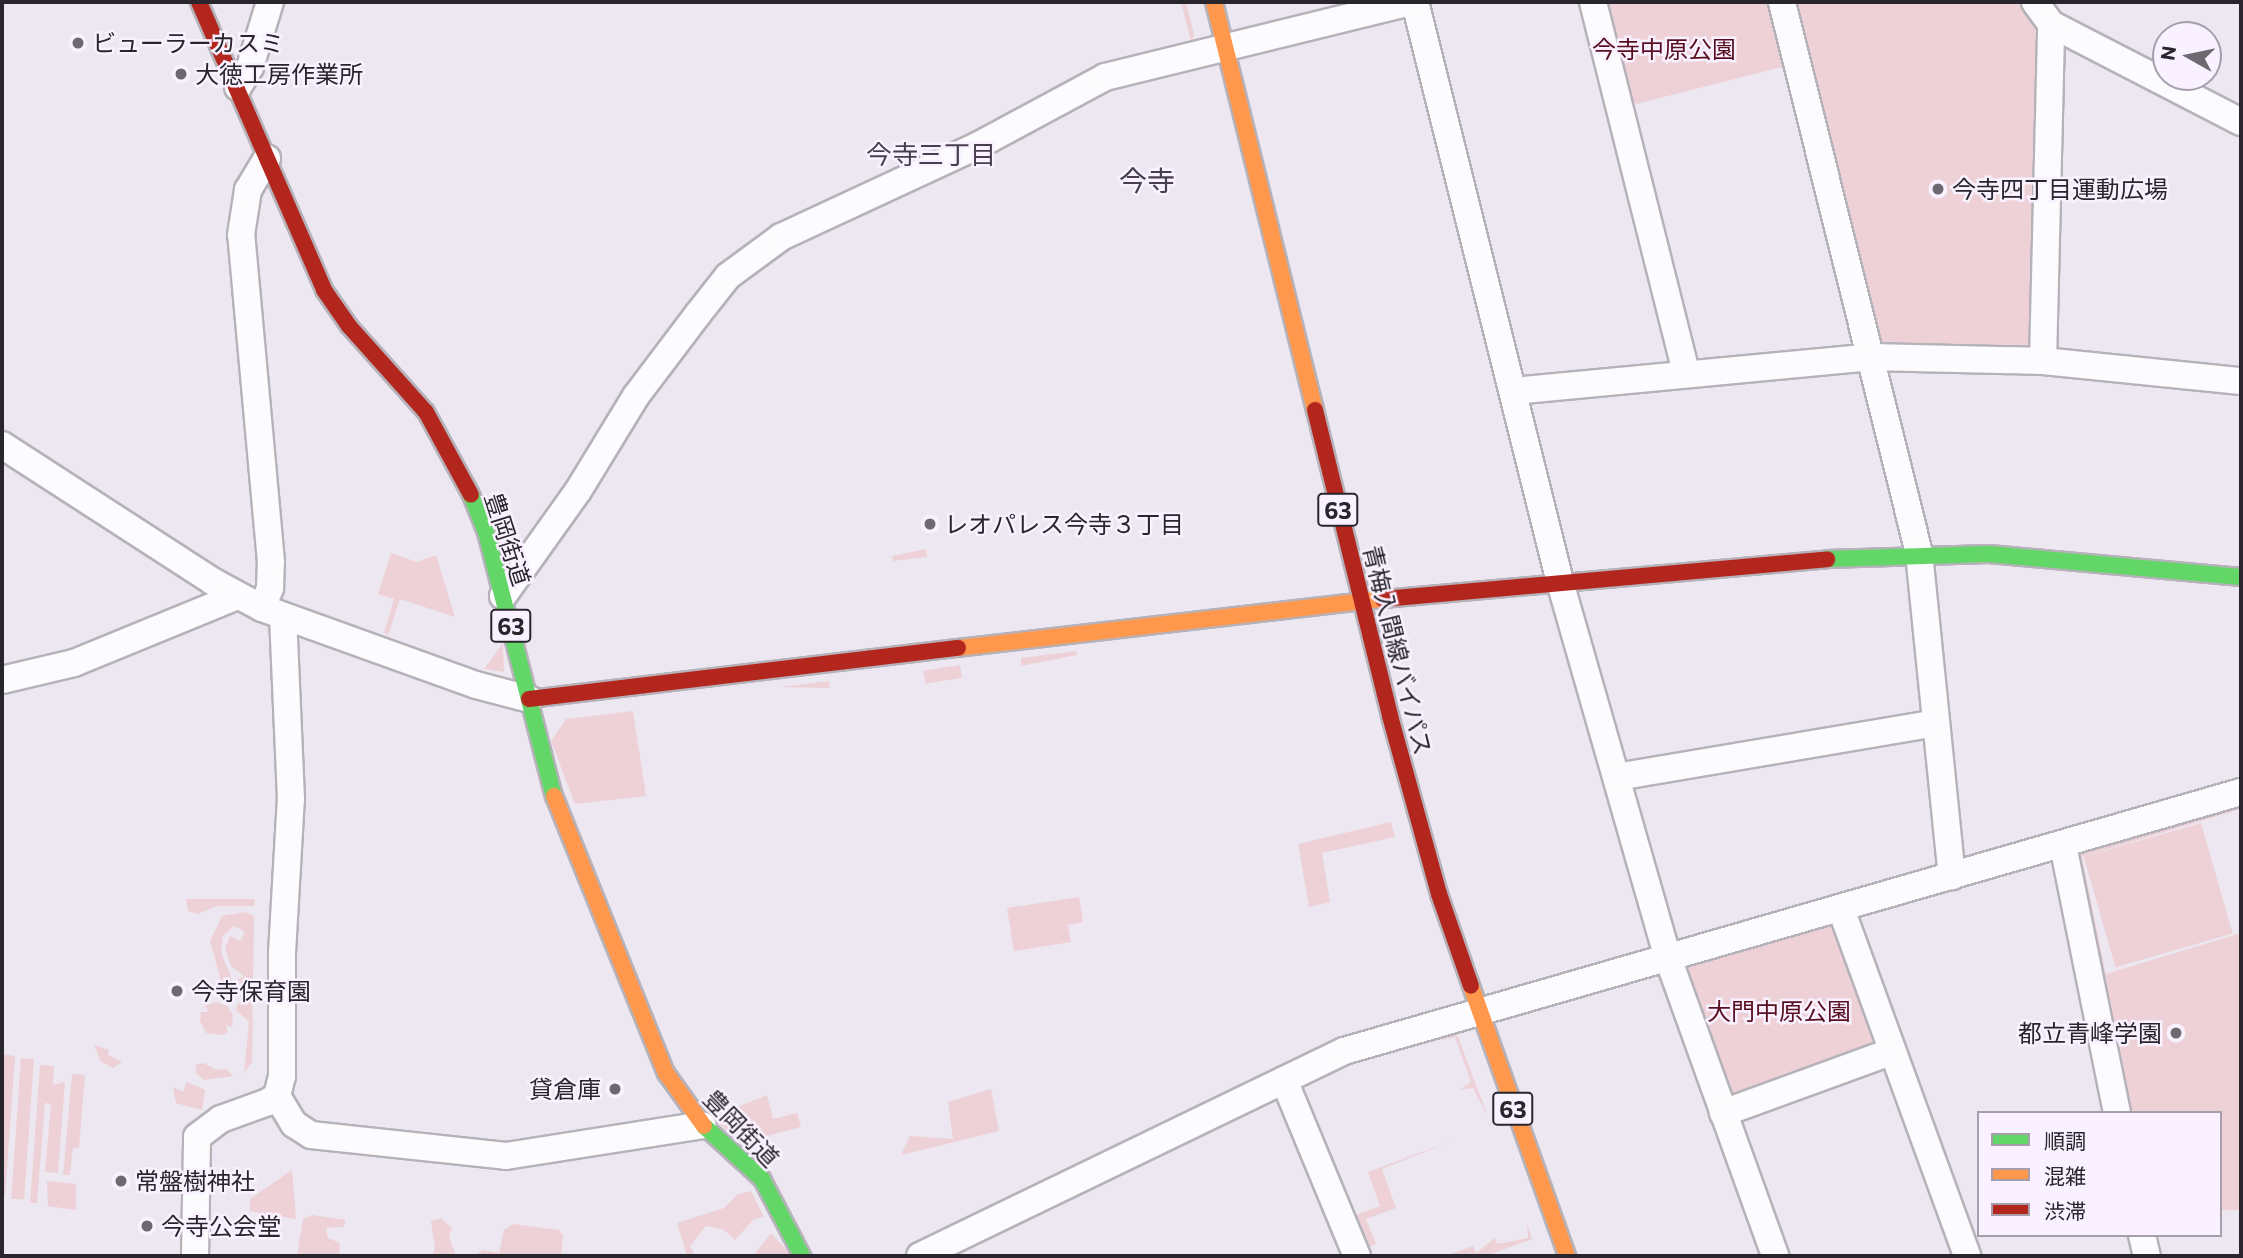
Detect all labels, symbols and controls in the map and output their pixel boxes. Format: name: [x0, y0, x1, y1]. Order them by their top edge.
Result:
north arrow: [2152, 21, 2222, 91]
place label: ビューラーカスミ: [92, 29, 284, 57]
marker: ビューラーカスミ: [70, 35, 86, 51]
park label: 今寺中原公園: [1592, 35, 1736, 63]
text: N: [2155, 44, 2180, 62]
place label: 大徳工房作業所: [195, 60, 363, 88]
marker: 大徳工房作業所: [173, 66, 189, 82]
district label: 今寺三丁目: [866, 138, 996, 170]
district label: 今寺: [1119, 163, 1175, 197]
place label: 今寺四丁目運動広場: [1952, 175, 2168, 203]
marker: 今寺四丁目運動広場: [1930, 181, 1946, 197]
street label: 豊岡街道: [479, 489, 537, 589]
road number: 63: [1317, 490, 1359, 530]
place label: レオパレス今寺３丁目: [944, 510, 1184, 538]
marker: レオパレス今寺３丁目: [922, 516, 938, 532]
street label: 青梅入間線バイパス: [1358, 542, 1438, 758]
road number: 63: [490, 606, 532, 646]
place label: 今寺保育園: [191, 977, 311, 1005]
marker: 今寺保育園: [169, 983, 185, 999]
park label: 大門中原公園: [1707, 997, 1851, 1025]
place label: 都立青峰学園: [2018, 1019, 2162, 1047]
marker: 都立青峰学園: [2168, 1025, 2184, 1041]
place label: 貸倉庫: [529, 1075, 601, 1103]
marker: 貸倉庫: [607, 1081, 623, 1097]
street label: 豊岡街道: [698, 1083, 786, 1173]
road number: 63: [1492, 1090, 1534, 1128]
legend: [1977, 1111, 2222, 1237]
text: 順調: [2044, 1128, 2086, 1153]
text: 混雑: [2044, 1163, 2086, 1188]
place label: 常盤樹神社: [135, 1167, 255, 1195]
marker: 常盤樹神社: [113, 1173, 129, 1189]
text: 渋滞: [2044, 1198, 2086, 1223]
place label: 今寺公会堂: [161, 1212, 281, 1240]
marker: 今寺公会堂: [139, 1218, 155, 1234]

